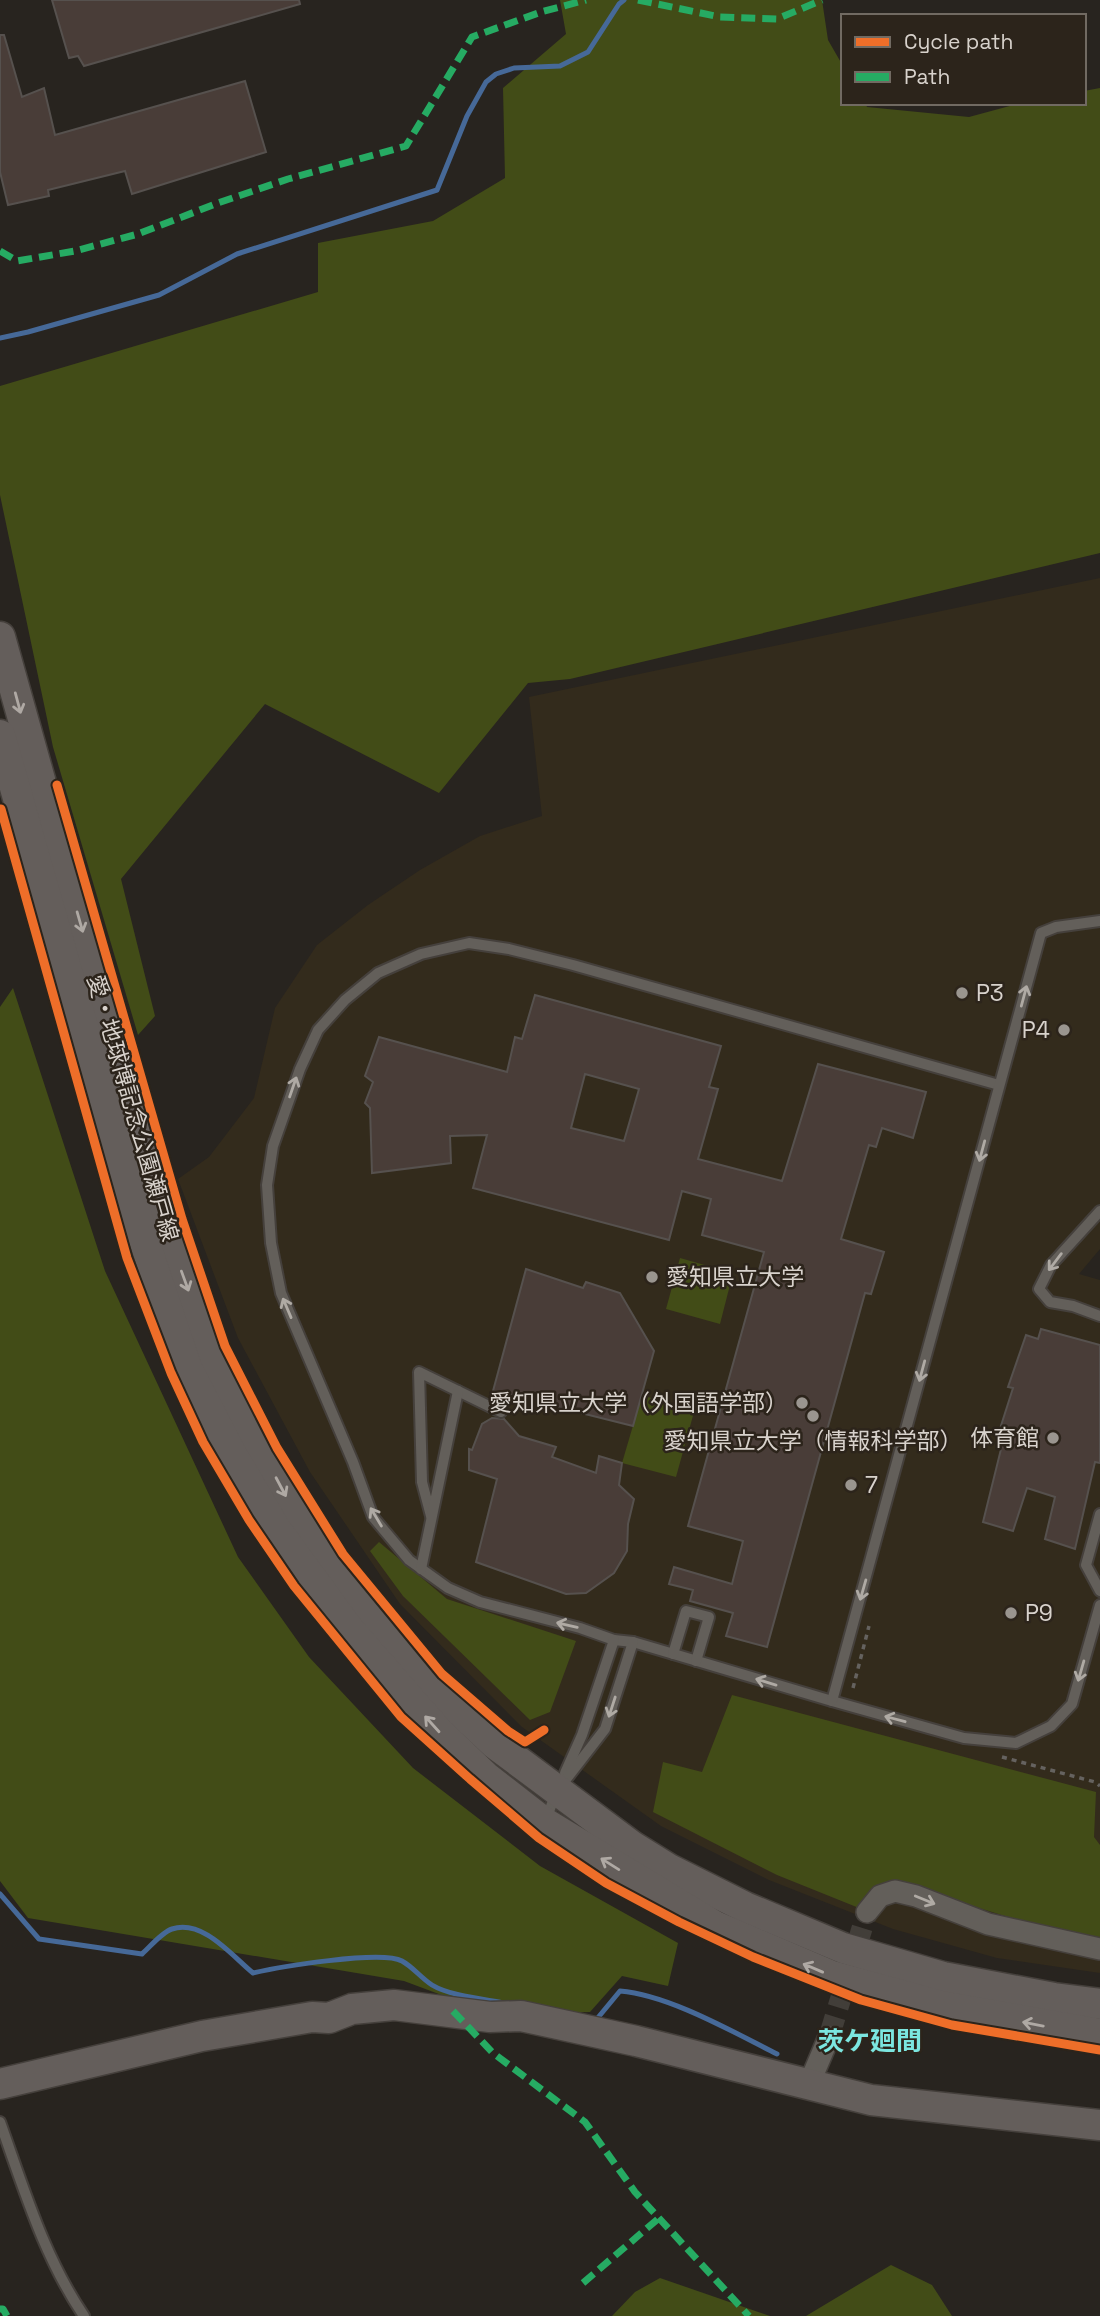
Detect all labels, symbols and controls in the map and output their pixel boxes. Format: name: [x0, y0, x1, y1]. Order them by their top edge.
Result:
legend: [841, 14, 1086, 105]
text: Cycle path: [904, 28, 1013, 55]
text: Path: [904, 63, 950, 90]
one-way arrow: [13, 691, 26, 713]
one-way arrow: [74, 911, 87, 933]
street label: 愛・地球博記念公園瀬戸線: [81, 971, 185, 1245]
place label: P3: [976, 978, 1004, 1008]
marker: P3: [954, 985, 970, 1001]
one-way arrow: [1018, 985, 1031, 1007]
place label: P4: [1022, 1015, 1050, 1045]
marker: P4: [1056, 1022, 1072, 1038]
one-way arrow: [287, 1076, 300, 1098]
one-way arrow: [974, 1140, 987, 1162]
one-way arrow: [1048, 1252, 1063, 1271]
place label: 愛知県立大学: [666, 1262, 804, 1292]
one-way arrow: [180, 1269, 192, 1291]
marker: 愛知県立大学: [644, 1269, 660, 1285]
one-way arrow: [280, 1298, 293, 1320]
one-way arrow: [915, 1360, 928, 1382]
place label: 愛知県立大学（外国語学部）: [489, 1388, 788, 1418]
marker: 愛知県立大学（外国語学部）: [794, 1395, 810, 1411]
marker: 愛知県立大学（情報科学部）: [805, 1408, 821, 1424]
place label: 体育館: [970, 1423, 1039, 1453]
place label: 愛知県立大学（情報科学部）: [664, 1426, 963, 1456]
marker: 体育館: [1045, 1430, 1061, 1446]
place label: 7: [865, 1470, 878, 1500]
one-way arrow: [274, 1476, 288, 1496]
marker: 7: [843, 1477, 859, 1493]
one-way arrow: [369, 1508, 383, 1528]
one-way arrow: [855, 1579, 868, 1601]
place label: P9: [1025, 1598, 1053, 1628]
marker: P9: [1003, 1605, 1019, 1621]
one-way arrow: [556, 1617, 579, 1631]
one-way arrow: [1074, 1659, 1087, 1681]
one-way arrow: [756, 1674, 778, 1687]
one-way arrow: [605, 1695, 617, 1717]
one-way arrow: [885, 1712, 907, 1725]
one-way arrow: [424, 1716, 441, 1733]
one-way arrow: [601, 1857, 621, 1871]
one-way arrow: [913, 1894, 935, 1907]
one-way arrow: [802, 1961, 824, 1974]
one-way arrow: [1022, 2017, 1045, 2030]
district label: 茨ケ廻間: [818, 2024, 922, 2058]

